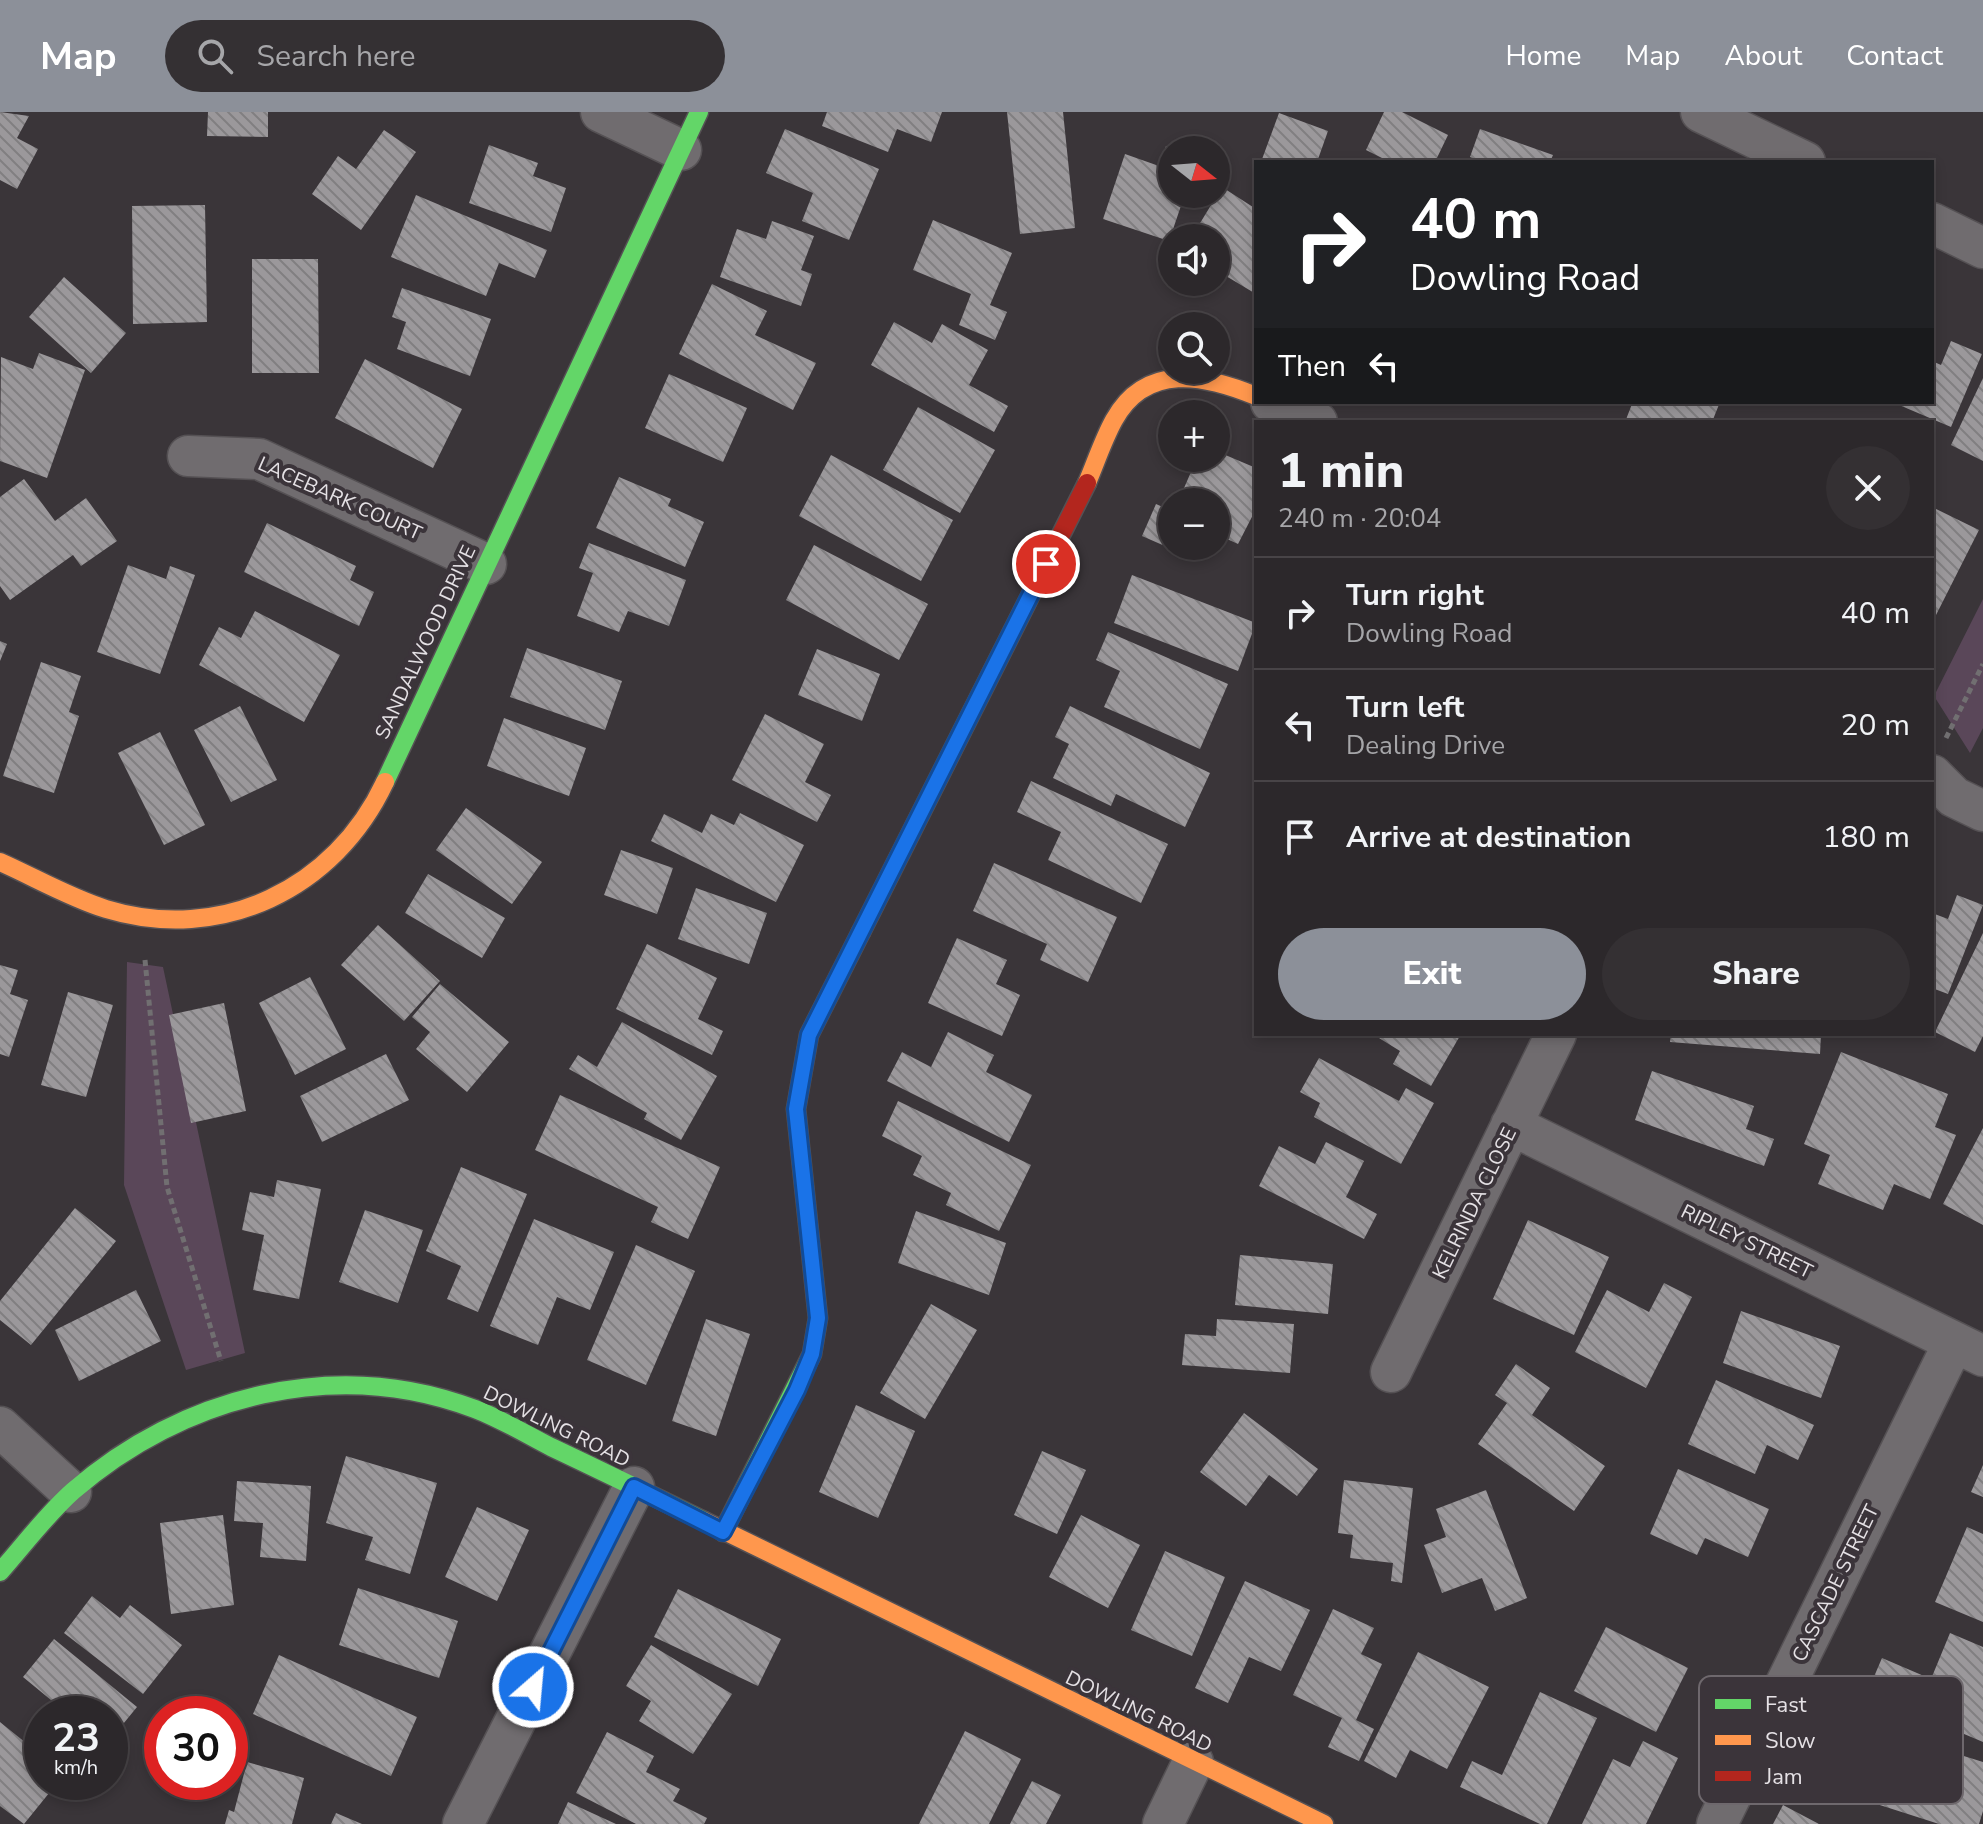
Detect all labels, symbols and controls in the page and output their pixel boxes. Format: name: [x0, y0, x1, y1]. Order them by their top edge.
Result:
search box: [165, 20, 725, 92]
text: Map: [40, 31, 117, 82]
icon: search: [193, 34, 237, 78]
text: Search here: [257, 36, 416, 77]
text: Home: [1506, 37, 1581, 75]
text: Map: [1625, 37, 1680, 75]
text: About: [1724, 37, 1802, 75]
text: Contact: [1846, 37, 1943, 75]
north arrow: [1158, 136, 1230, 208]
map controls: [1158, 136, 1230, 560]
text: 40 m: [1410, 181, 1541, 258]
icon: right: [1278, 192, 1382, 296]
button: sound: [1158, 224, 1230, 296]
text: Dowling Road: [1410, 254, 1640, 303]
button: search: [1158, 312, 1230, 384]
icon: left: [1362, 344, 1406, 388]
text: Then: [1278, 346, 1346, 387]
button: +: [1158, 400, 1230, 472]
text: 1 min: [1278, 438, 1404, 504]
button: close: [1826, 446, 1910, 530]
street label: LACEBARK COURT: [254, 450, 426, 547]
button: −: [1158, 488, 1230, 560]
text: 240 m · 20:04: [1278, 501, 1441, 536]
pin: [1012, 530, 1080, 598]
street label: SANDALWOOD DRIVE: [369, 541, 482, 743]
icon: arrive: [1024, 542, 1068, 586]
text: Turn right: [1346, 575, 1484, 616]
icon: right: [1278, 591, 1322, 635]
text: 40 m: [1841, 593, 1910, 634]
text: Dowling Road: [1346, 616, 1512, 651]
text: Turn left: [1346, 687, 1464, 728]
icon: left: [1278, 703, 1322, 747]
text: 20 m: [1841, 705, 1910, 746]
text: Dealing Drive: [1346, 728, 1505, 763]
icon: arrive: [1278, 815, 1322, 859]
text: Arrive at destination: [1346, 817, 1631, 858]
text: 180 m: [1823, 817, 1910, 858]
button: Exit: [1278, 928, 1586, 1020]
button: Share: [1602, 928, 1910, 1020]
street label: KELRINDA CLOSE: [1426, 1123, 1523, 1284]
street label: RIPLEY STREET: [1677, 1198, 1817, 1285]
street label: DOWLING ROAD: [479, 1379, 635, 1474]
street label: CASCADE STREET: [1786, 1500, 1885, 1666]
position arrow: [491, 1645, 575, 1729]
street label: DOWLING ROAD: [1061, 1664, 1217, 1759]
legend: [1699, 1676, 1963, 1804]
text: Fast: [1765, 1690, 1807, 1720]
speed limit sign: 30: [144, 1696, 248, 1800]
text: 23: [52, 1711, 100, 1765]
text: Slow: [1765, 1726, 1816, 1756]
text: km/h: [54, 1754, 98, 1781]
text: Jam: [1764, 1762, 1803, 1792]

